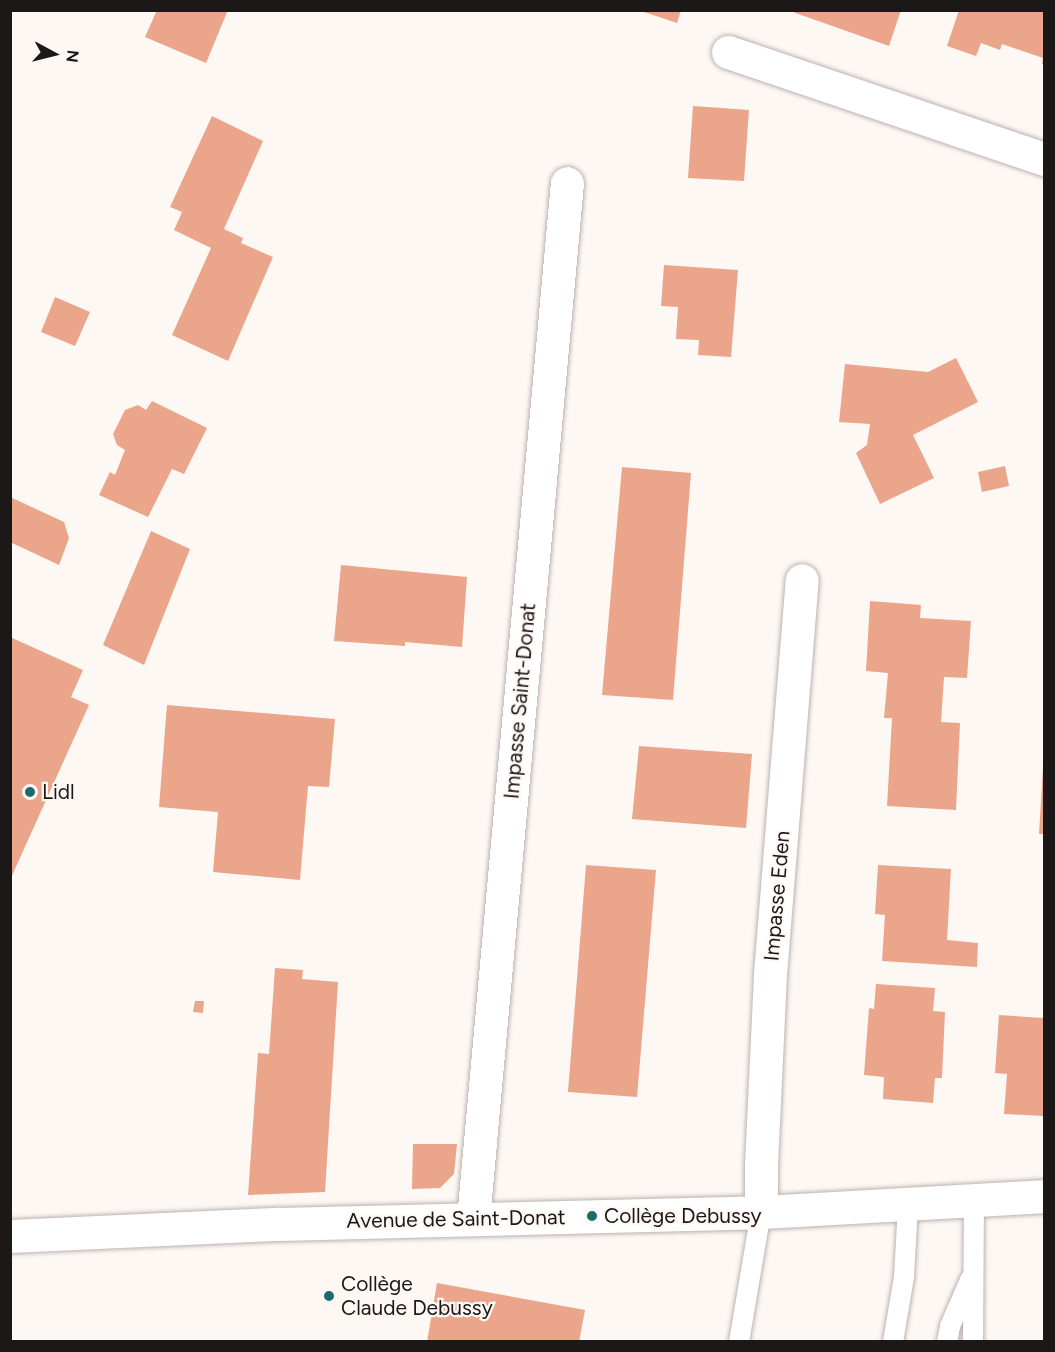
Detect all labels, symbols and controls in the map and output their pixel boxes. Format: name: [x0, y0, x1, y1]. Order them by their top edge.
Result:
north arrow: [24, 24, 84, 84]
text: N: [62, 49, 83, 64]
street label: Impasse Saint-Donat: [499, 602, 541, 800]
place label: Lidl: [42, 779, 75, 805]
marker: Lidl: [23, 785, 37, 799]
street label: Impasse Eden: [759, 830, 795, 962]
place label: Collège Debussy: [604, 1203, 762, 1229]
street label: Avenue de Saint-Donat: [346, 1204, 566, 1234]
marker: Collège Debussy: [585, 1209, 599, 1223]
place label: Collège Claude Debussy: [341, 1271, 493, 1321]
marker: Collège Claude Debussy: [322, 1289, 336, 1303]

